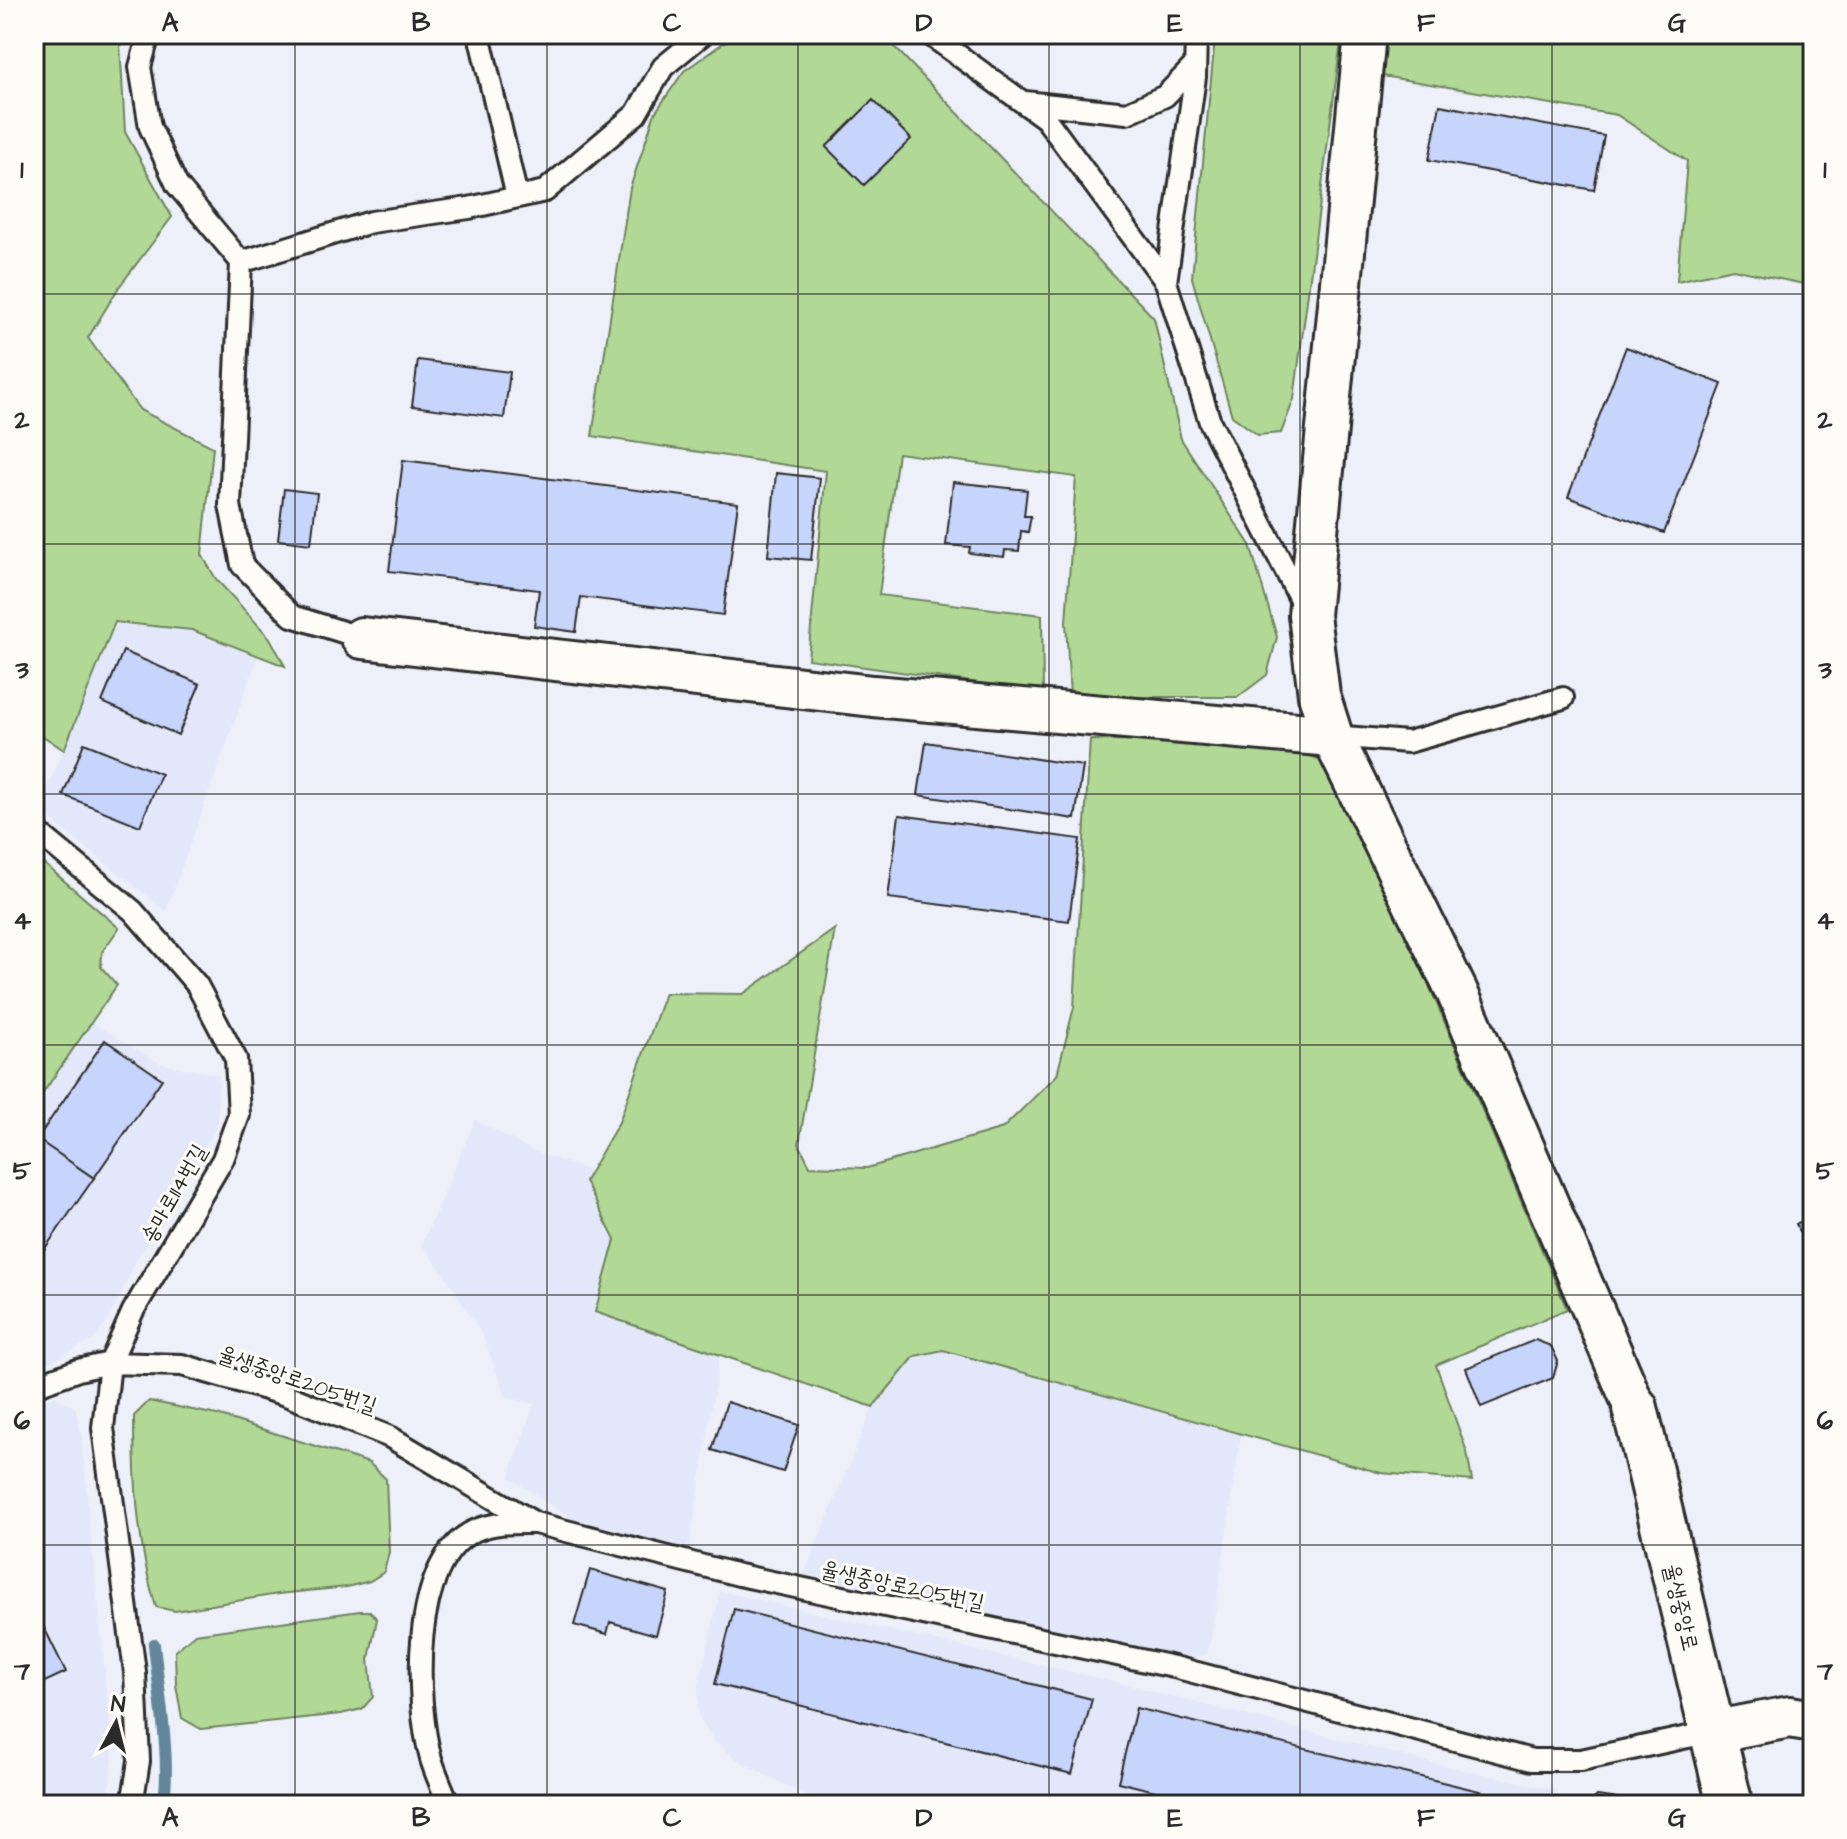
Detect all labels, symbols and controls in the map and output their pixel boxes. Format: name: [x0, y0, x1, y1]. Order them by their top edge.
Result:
text: A: [162, 5, 179, 41]
text: B: [412, 5, 431, 41]
text: C: [663, 5, 682, 41]
text: D: [916, 5, 933, 41]
text: E: [1167, 5, 1183, 41]
text: F: [1417, 5, 1436, 41]
text: G: [1668, 5, 1686, 41]
text: 1: [20, 152, 24, 188]
text: 1: [1823, 152, 1827, 188]
text: 2: [14, 402, 30, 438]
text: 2: [1817, 402, 1833, 438]
text: 3: [14, 652, 29, 688]
text: 3: [1817, 652, 1832, 688]
text: 4: [13, 903, 31, 939]
text: 4: [1816, 903, 1834, 939]
street label: 송마로114번길: [134, 1138, 215, 1249]
text: 5: [13, 1153, 32, 1189]
text: 5: [1816, 1153, 1835, 1189]
street label: 율생중앙로205번길: [214, 1339, 381, 1422]
text: 6: [14, 1403, 31, 1439]
text: 6: [1817, 1403, 1834, 1439]
street label: 율생중앙로205번길: [818, 1554, 987, 1619]
street label: 율생중앙로: [1655, 1561, 1706, 1654]
text: 7: [13, 1653, 30, 1689]
text: 7: [1816, 1653, 1833, 1689]
north arrow: [76, 1683, 156, 1763]
text: N: [110, 1688, 127, 1721]
text: A: [162, 1800, 179, 1836]
text: B: [412, 1800, 431, 1836]
text: C: [663, 1800, 682, 1836]
text: D: [916, 1800, 933, 1836]
text: E: [1167, 1800, 1183, 1836]
text: F: [1417, 1800, 1436, 1836]
text: G: [1668, 1800, 1686, 1836]

